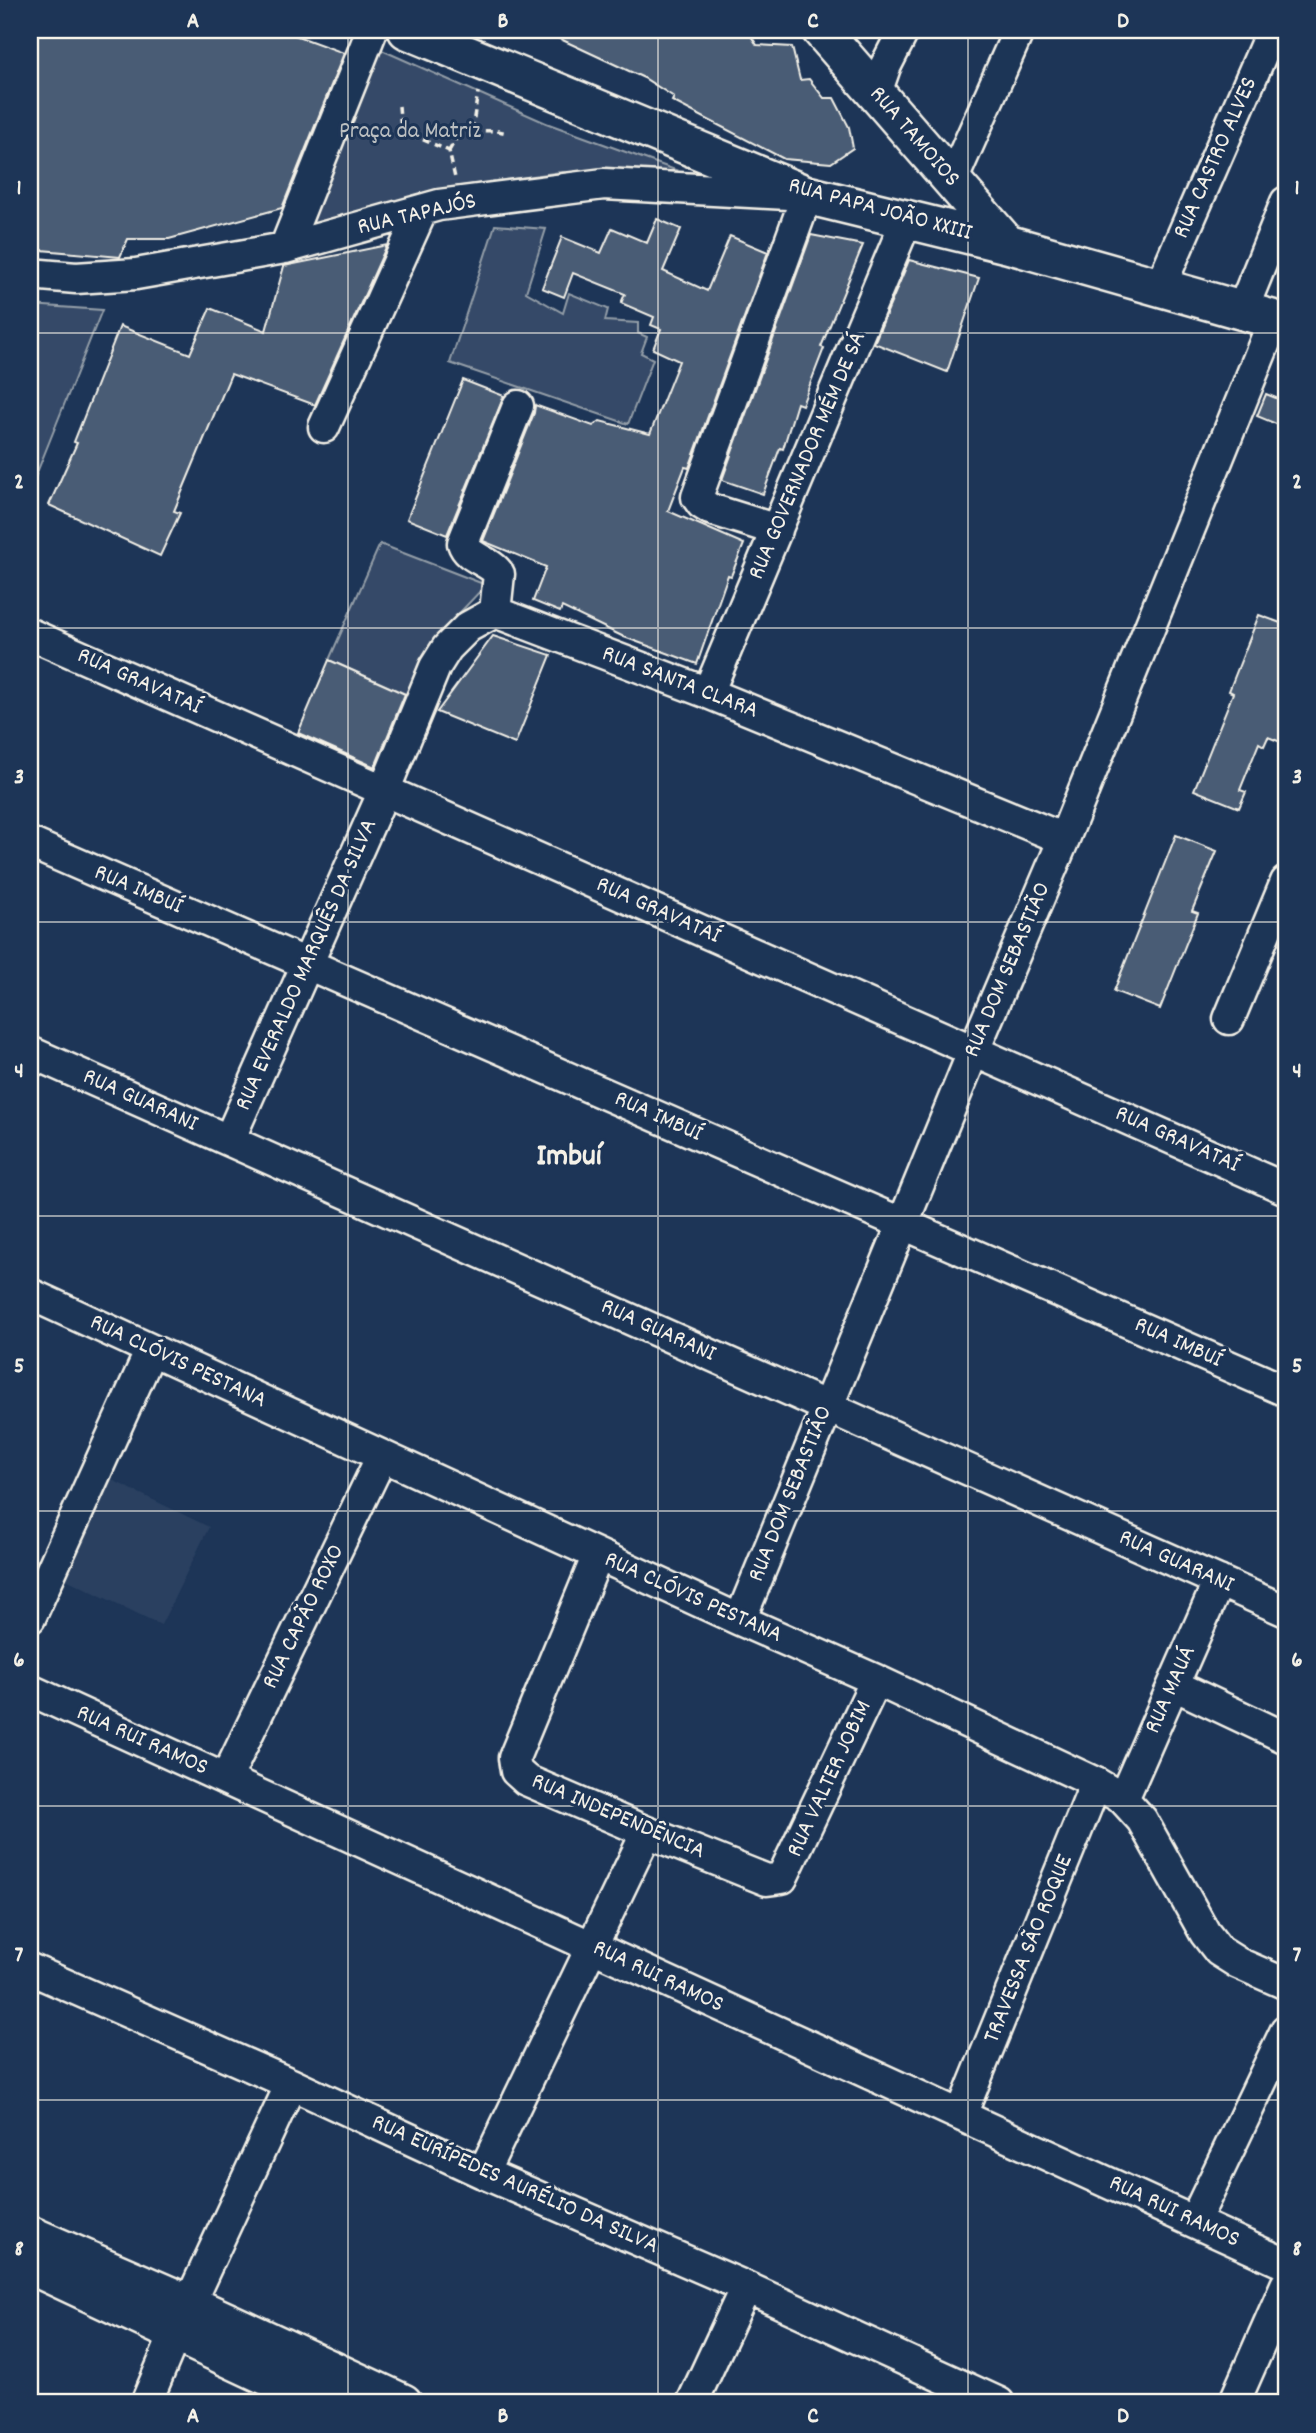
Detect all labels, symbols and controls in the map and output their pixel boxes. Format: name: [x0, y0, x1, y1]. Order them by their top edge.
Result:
text: A: [187, 6, 199, 39]
text: B: [498, 6, 509, 39]
text: C: [807, 6, 819, 39]
text: D: [1117, 6, 1129, 39]
street label: RUA CASTRO ALVES: [1165, 72, 1267, 244]
street label: RUA TAMOIOS: [860, 79, 968, 195]
park label: Praça da Matriz: [339, 115, 481, 149]
street label: RUA PAPA JOÃO XXIII: [784, 169, 976, 251]
text: 1: [16, 173, 22, 206]
text: 1: [1294, 173, 1300, 206]
street label: RUA TAPAJÓS: [354, 185, 480, 245]
street label: RUA GOVERNADOR MÉM DE SÁ: [740, 327, 876, 585]
text: 2: [14, 467, 24, 500]
text: 2: [1292, 467, 1302, 500]
street label: RUA SANTA CLARA: [597, 638, 763, 728]
street label: RUA GRAVATAÍ: [71, 639, 208, 725]
text: 3: [14, 762, 24, 795]
text: 3: [1292, 762, 1302, 795]
street label: RUA EVERALDO MARQUÊS DA SILVA: [227, 814, 387, 1116]
street label: RUA IMBUÍ: [89, 856, 189, 924]
street label: RUA GRAVATAÍ: [590, 868, 727, 954]
street label: RUA DOM SEBASTIÃO: [956, 877, 1060, 1063]
text: 4: [14, 1056, 24, 1089]
text: 4: [1292, 1056, 1302, 1089]
street label: RUA GUARANI: [77, 1061, 203, 1142]
street label: RUA IMBUÍ: [609, 1083, 709, 1152]
street label: RUA GRAVATAÍ: [1109, 1097, 1246, 1183]
district label: Imbuí: [536, 1135, 605, 1181]
street label: RUA GUARANI: [595, 1291, 721, 1372]
street label: RUA CLÓVIS PESTANA: [84, 1306, 272, 1418]
street label: RUA IMBUÍ: [1129, 1309, 1229, 1378]
text: 5: [14, 1351, 24, 1384]
text: 5: [1292, 1351, 1302, 1384]
street label: RUA DOM SEBASTIÃO: [740, 1401, 842, 1587]
street label: RUA GUARANI: [1113, 1522, 1239, 1603]
street label: RUA CAPÃO ROXO: [254, 1539, 354, 1695]
street label: RUA CLÓVIS PESTANA: [599, 1543, 787, 1653]
street label: RUA MAUÁ: [1137, 1641, 1205, 1739]
text: 6: [13, 1645, 25, 1678]
text: 6: [1291, 1645, 1303, 1678]
street label: RUA VALTER JOBIM: [779, 1695, 881, 1863]
street label: RUA RUI RAMOS: [71, 1697, 213, 1785]
street label: RUA INDEPENDÊNCIA: [526, 1765, 710, 1869]
street label: TRAVESSA SÃO ROQUE: [976, 1849, 1082, 2048]
street label: RUA RUI RAMOS: [587, 1932, 729, 2022]
text: 7: [15, 1940, 24, 1973]
text: 7: [1293, 1940, 1302, 1973]
street label: RUA EURÍPEDES AURÉLIO DA SILVA: [366, 2106, 664, 2264]
street label: RUA RUI RAMOS: [1103, 2167, 1245, 2257]
text: 8: [14, 2234, 24, 2267]
text: 8: [1292, 2234, 1302, 2267]
text: A: [187, 2401, 199, 2433]
text: B: [498, 2401, 509, 2433]
text: C: [807, 2401, 819, 2433]
text: D: [1117, 2401, 1129, 2433]

